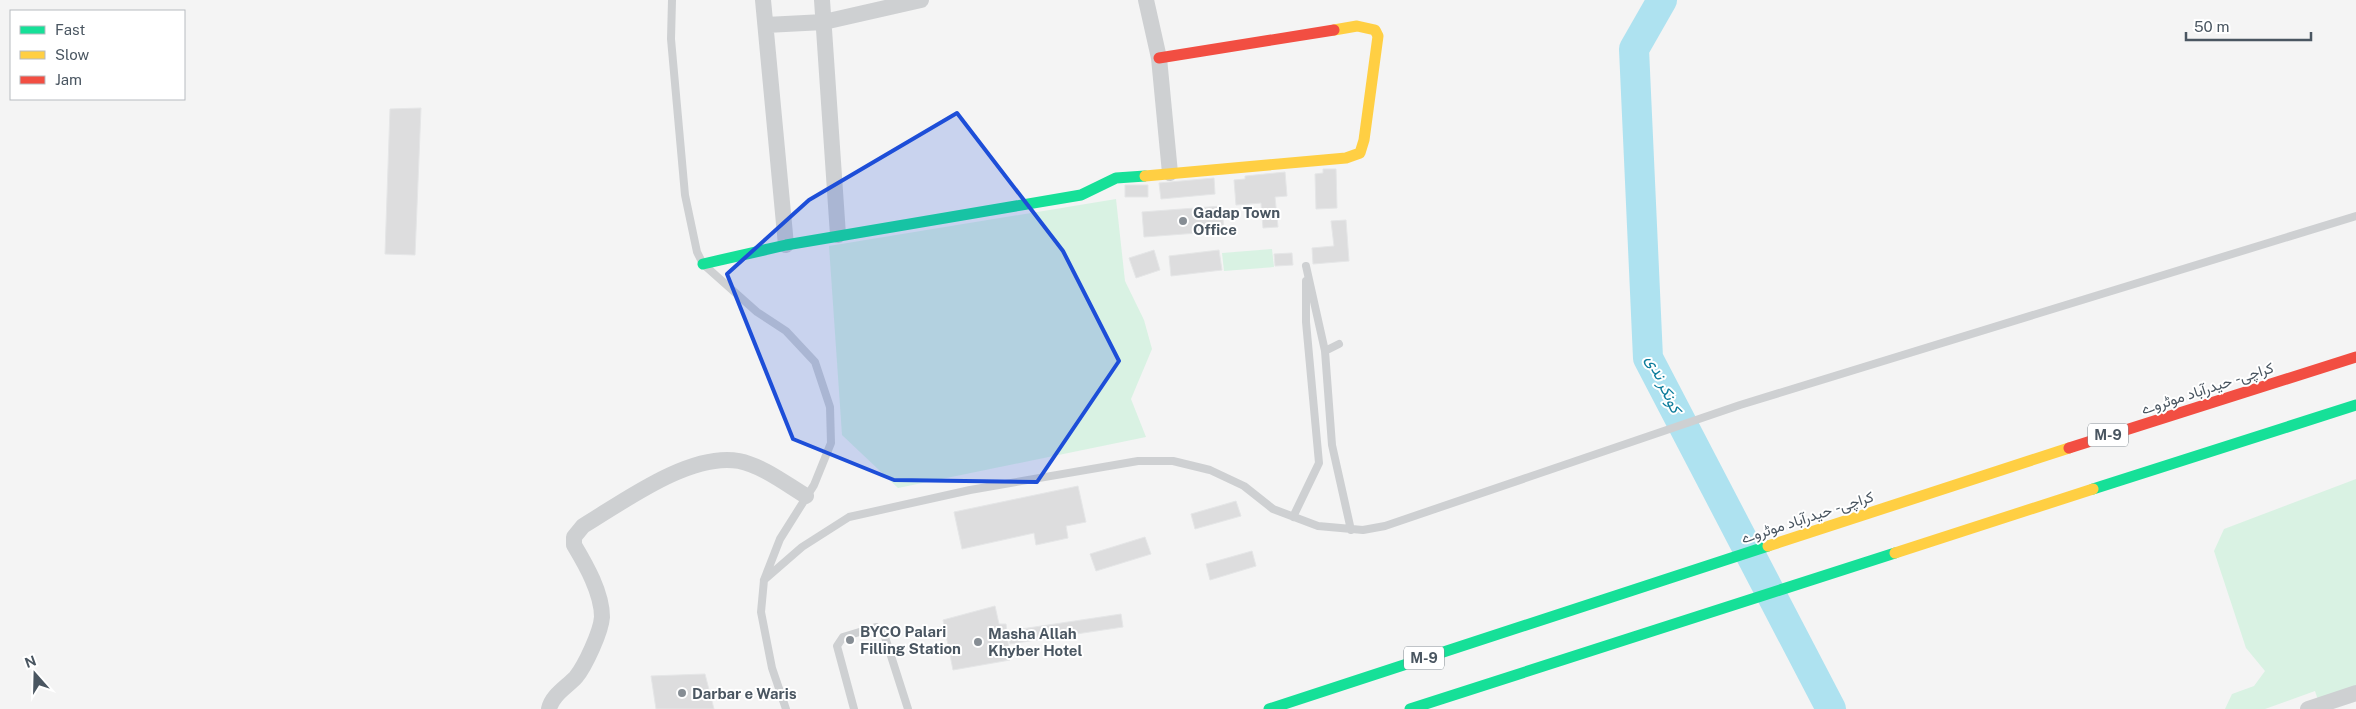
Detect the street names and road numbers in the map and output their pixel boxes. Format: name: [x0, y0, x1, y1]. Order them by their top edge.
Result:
street label: کراچی - حیدرآباد موٹروے: [2139, 358, 2276, 419]
road number: M-9: [2088, 424, 2128, 446]
street label: کراچی - حیدرآباد موٹروے: [1739, 487, 1876, 548]
road number: M-9: [1404, 646, 1444, 670]

